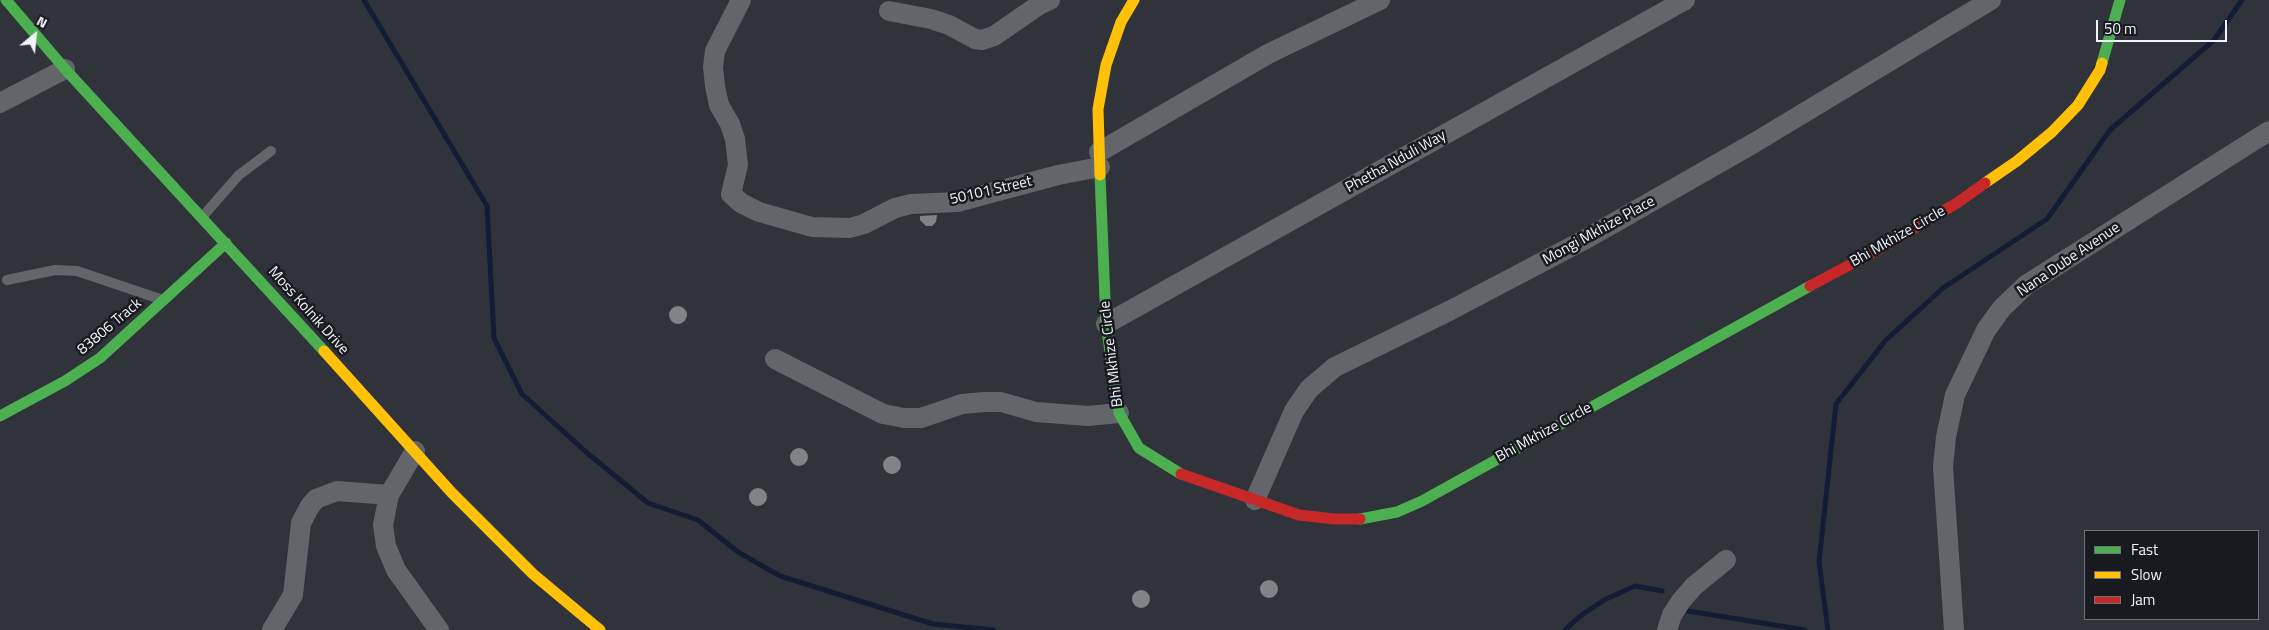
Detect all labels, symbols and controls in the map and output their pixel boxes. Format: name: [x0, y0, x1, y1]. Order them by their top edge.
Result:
north arrow: [10, 10, 60, 60]
text: N: [33, 10, 51, 33]
scale bar: [2099, 10, 2230, 42]
text: 50 m: [2104, 17, 2137, 40]
street label: Phetha Nduli Way: [1342, 127, 1450, 197]
street label: 50101 Street: [948, 173, 1034, 209]
street label: Mongi Mkhize Place: [1540, 193, 1658, 269]
street label: Bhi Mkhize Circle: [1847, 203, 1949, 271]
street label: Nana Dube Avenue: [2014, 219, 2124, 301]
street label: Moss Kolnik Drive: [264, 263, 352, 359]
street label: 83806 Track: [74, 295, 146, 359]
street label: Bhi Mkhize Circle: [1097, 300, 1127, 408]
street label: Bhi Mkhize Circle: [1493, 399, 1595, 467]
legend: [2084, 530, 2259, 620]
text: Fast: [2131, 538, 2158, 561]
text: Slow: [2131, 563, 2162, 586]
text: Jam: [2131, 588, 2155, 611]

